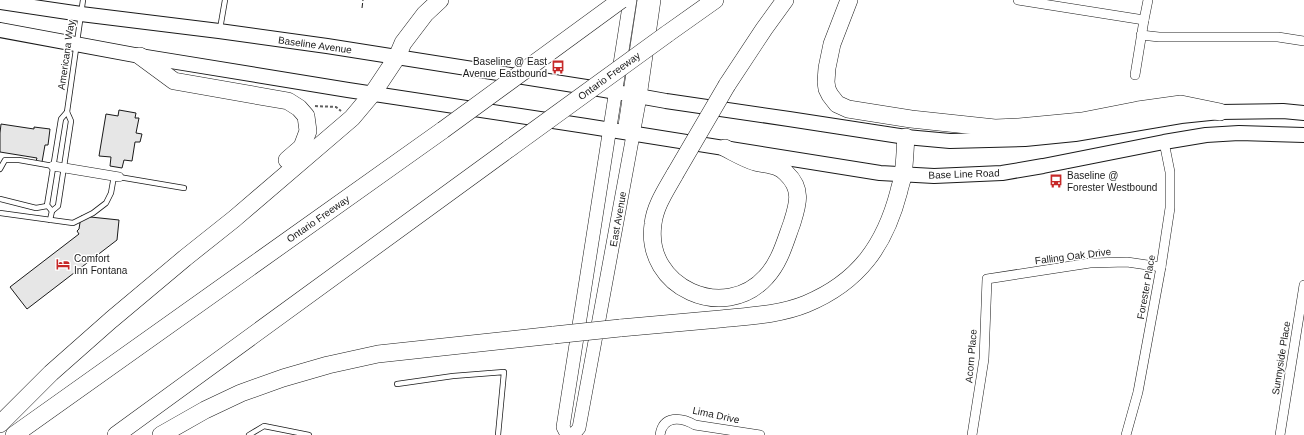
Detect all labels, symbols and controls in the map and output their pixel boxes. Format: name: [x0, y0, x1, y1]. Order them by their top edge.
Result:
street label: Americana Way: [56, 19, 76, 91]
street label: Baseline Avenue: [277, 34, 353, 56]
street label: Ontario Freeway: [576, 50, 642, 102]
place label: Baseline @ East Avenue Eastbound: [463, 56, 547, 79]
bus stop icon: Baseline @ East Avenue Eastbound: [550, 59, 566, 75]
street label: Base Line Road: [928, 167, 1000, 181]
place label: Baseline @ Forester Westbound: [1067, 170, 1157, 193]
bus stop icon: Baseline @ Forester Westbound: [1048, 173, 1064, 189]
street label: East Avenue: [608, 190, 628, 248]
street label: Ontario Freeway: [285, 193, 351, 245]
street label: Falling Oak Drive: [1034, 246, 1112, 266]
place label: Comfort Inn Fontana: [74, 253, 128, 276]
street label: Forester Place: [1135, 254, 1157, 320]
hotel icon: Comfort Inn Fontana: [55, 256, 71, 272]
street label: Sunnyside Place: [1270, 320, 1292, 396]
street label: Acorn Place: [963, 328, 979, 383]
street label: Lima Drive: [691, 405, 741, 425]

